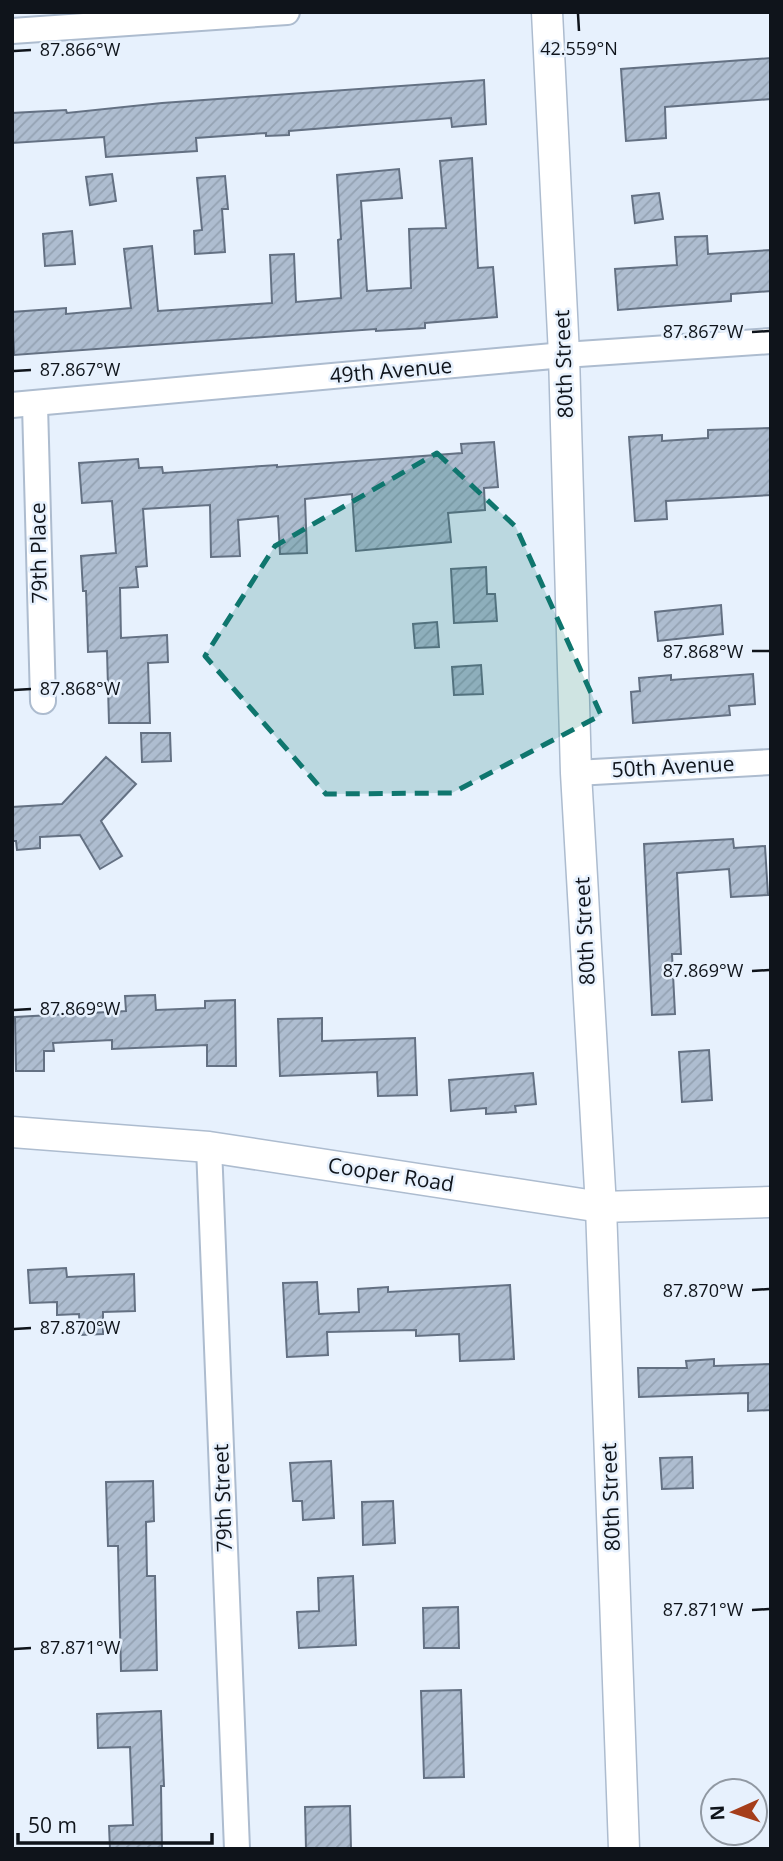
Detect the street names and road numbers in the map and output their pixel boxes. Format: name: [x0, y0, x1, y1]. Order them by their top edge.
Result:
street label: 80th Street: [547, 309, 579, 419]
street label: 49th Avenue: [328, 351, 453, 389]
street label: 79th Place: [23, 502, 53, 604]
street label: 50th Avenue: [611, 749, 735, 783]
street label: 80th Street: [567, 876, 601, 986]
street label: Cooper Road: [326, 1150, 456, 1198]
street label: 80th Street: [594, 1442, 626, 1552]
street label: 79th Street: [206, 1443, 238, 1553]

